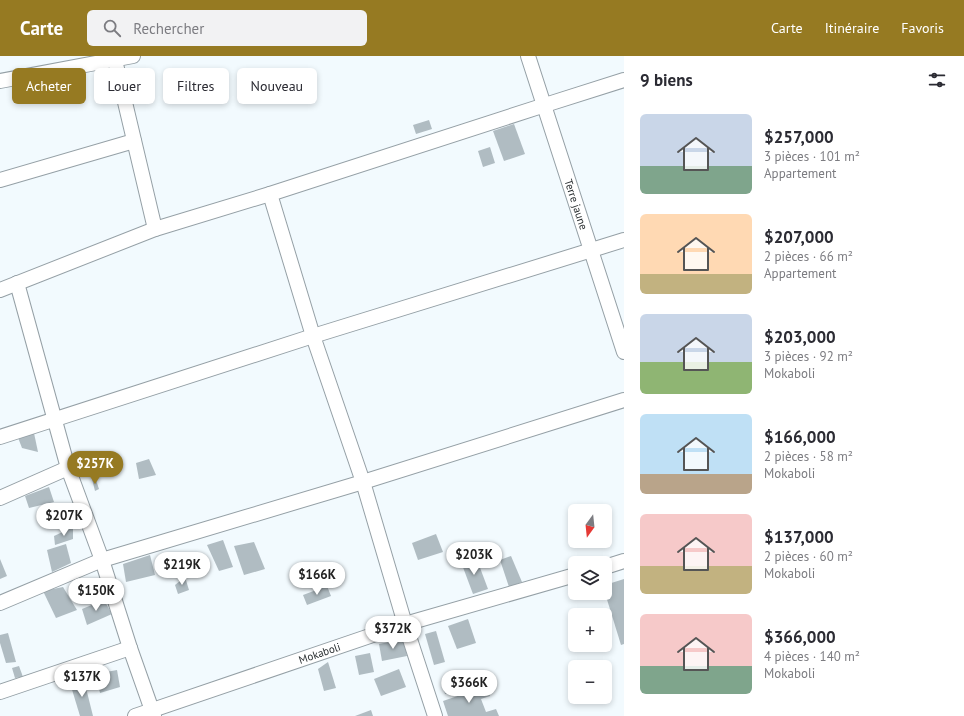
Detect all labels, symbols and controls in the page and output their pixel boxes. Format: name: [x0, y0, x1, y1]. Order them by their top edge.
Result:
search box: [87, 10, 367, 46]
text: Carte: [20, 16, 63, 40]
icon: search: [101, 17, 123, 39]
text: Rechercher: [133, 19, 204, 38]
text: Carte: [771, 19, 803, 37]
text: Itinéraire: [825, 19, 879, 37]
text: Favoris: [901, 19, 944, 37]
chip: Acheter: [12, 68, 86, 104]
chip: Louer: [94, 68, 155, 104]
chip: Filtres: [163, 68, 229, 104]
chip: Nouveau: [237, 68, 317, 104]
text: 9 biens: [640, 69, 693, 91]
icon: filters: [926, 69, 948, 91]
text: $257,000: [764, 126, 834, 148]
icon: home: [672, 130, 720, 178]
text: 3 pièces · 101 m²: [764, 148, 860, 165]
text: Appartement: [764, 165, 836, 182]
street label: Terre jaune: [561, 177, 591, 232]
text: $207,000: [764, 226, 834, 248]
icon: home: [672, 230, 720, 278]
text: 2 pièces · 66 m²: [764, 248, 853, 265]
text: Appartement: [764, 265, 836, 282]
text: $203,000: [764, 326, 836, 348]
icon: home: [672, 330, 720, 378]
text: 3 pièces · 92 m²: [764, 348, 853, 365]
text: Mokaboli: [764, 365, 815, 382]
text: $166,000: [764, 426, 836, 448]
icon: home: [672, 430, 720, 478]
text: 2 pièces · 58 m²: [764, 448, 853, 465]
pin: $257K: [67, 451, 123, 485]
text: $257K: [76, 455, 114, 472]
text: Mokaboli: [764, 465, 815, 482]
pin: $207K: [36, 503, 92, 537]
north arrow: [568, 504, 612, 548]
map controls: [568, 504, 612, 704]
text: $207K: [45, 507, 83, 524]
text: $137,000: [764, 526, 834, 548]
icon: home: [672, 530, 720, 578]
pin: $203K: [446, 542, 502, 576]
text: $203K: [455, 546, 493, 563]
text: 2 pièces · 60 m²: [764, 548, 853, 565]
pin: $219K: [154, 552, 210, 586]
text: $219K: [163, 556, 201, 573]
button: layers: [568, 556, 612, 600]
pin: $166K: [289, 562, 345, 596]
text: Mokaboli: [764, 565, 815, 582]
text: $166K: [298, 566, 336, 583]
pin: $150K: [68, 578, 124, 612]
text: $150K: [77, 582, 115, 599]
button: +: [568, 608, 612, 652]
pin: $372K: [365, 616, 421, 650]
text: $372K: [374, 620, 412, 637]
text: $366,000: [764, 626, 836, 648]
icon: home: [672, 630, 720, 678]
street label: Mokaboli: [297, 639, 342, 667]
text: 4 pièces · 140 m²: [764, 648, 860, 665]
button: −: [568, 660, 612, 704]
pin: $137K: [54, 664, 110, 698]
text: Mokaboli: [764, 665, 815, 682]
text: $137K: [63, 668, 101, 685]
pin: $366K: [441, 670, 497, 704]
text: $366K: [450, 674, 488, 691]

